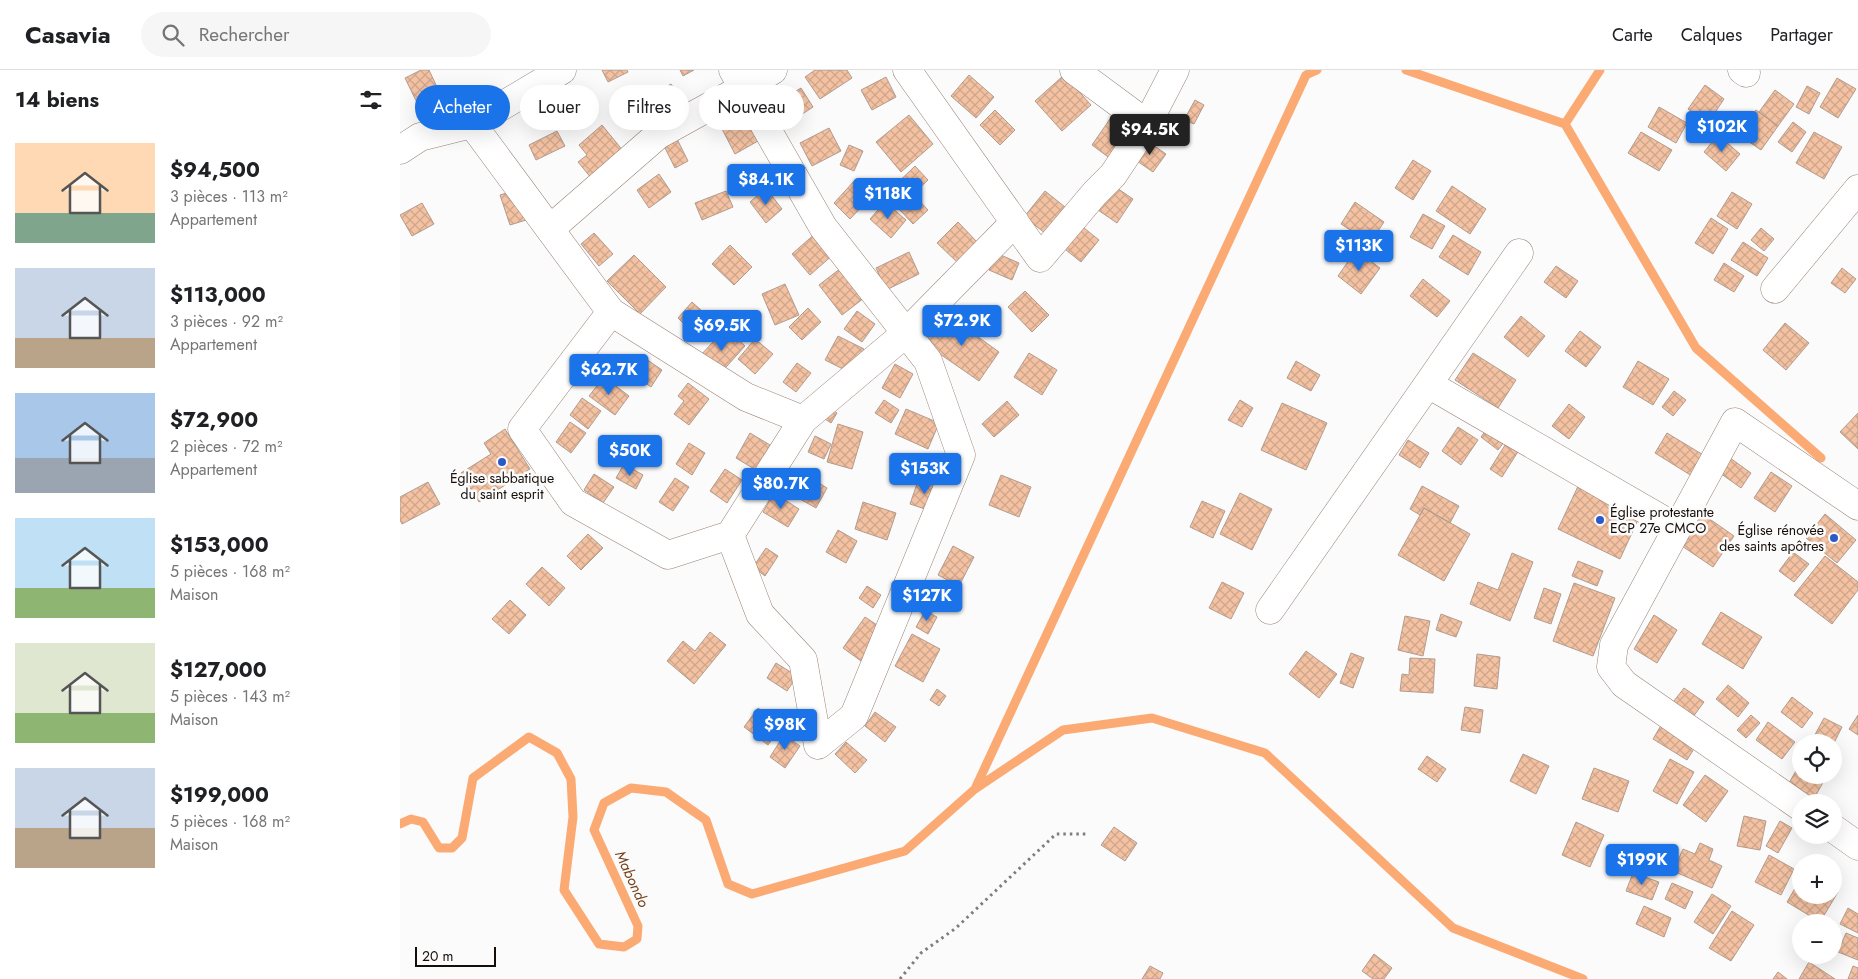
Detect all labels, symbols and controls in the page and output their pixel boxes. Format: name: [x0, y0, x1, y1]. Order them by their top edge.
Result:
search box: [141, 12, 491, 57]
text: Casavia: [25, 17, 111, 52]
icon: search: [159, 21, 187, 49]
text: Rechercher: [199, 21, 290, 48]
text: Carte: [1612, 22, 1653, 48]
text: Calques: [1681, 22, 1742, 48]
text: Partager: [1770, 22, 1833, 48]
text: 14 biens: [15, 85, 99, 115]
chip: Acheter: [415, 85, 510, 130]
chip: Louer: [520, 85, 599, 130]
chip: Filtres: [609, 85, 689, 130]
chip: Nouveau: [699, 85, 804, 130]
icon: filters: [357, 86, 385, 114]
pin: $102K: [1687, 111, 1757, 153]
pin: $94.5K: [1109, 114, 1191, 156]
text: $102K: [1697, 115, 1747, 138]
text: $94.5K: [1121, 118, 1179, 141]
text: $94,500: [170, 155, 260, 185]
icon: home: [55, 163, 115, 223]
pin: $84.1K: [725, 164, 807, 206]
text: $84.1K: [738, 168, 794, 191]
pin: $118K: [853, 178, 923, 220]
text: $118K: [864, 182, 912, 205]
text: 3 pièces · 113 m²: [170, 185, 288, 208]
text: Appartement: [170, 208, 257, 231]
pin: $113K: [1324, 230, 1394, 272]
text: $113K: [1335, 234, 1383, 257]
text: $113,000: [170, 280, 266, 310]
icon: home: [55, 288, 115, 348]
pin: $72.9K: [921, 304, 1003, 347]
text: $72.9K: [933, 309, 991, 332]
text: 3 pièces · 92 m²: [170, 310, 283, 333]
pin: $69.5K: [681, 310, 763, 352]
text: $69.5K: [694, 314, 750, 337]
text: Appartement: [170, 333, 257, 356]
pin: $62.7K: [568, 354, 650, 396]
text: $62.7K: [580, 358, 638, 381]
text: $72,900: [170, 405, 258, 435]
icon: home: [55, 413, 115, 473]
pin: $50K: [600, 434, 660, 477]
text: 2 pièces · 72 m²: [170, 435, 282, 458]
text: $50K: [609, 439, 651, 462]
pin: $153K: [890, 452, 960, 495]
marker: Église sabbatique du saint esprit: [496, 456, 508, 468]
text: $153K: [900, 457, 950, 480]
text: Appartement: [170, 458, 257, 481]
place label: Église sabbatique du saint esprit: [450, 468, 554, 504]
pin: $80.7K: [740, 468, 822, 510]
text: $80.7K: [753, 472, 809, 495]
place label: Église protestante ECP 27e CMCO: [1610, 502, 1714, 538]
marker: Église protestante ECP 27e CMCO: [1594, 514, 1606, 526]
place label: Église rénovée des saints apôtres: [1719, 520, 1824, 556]
text: $153,000: [170, 530, 269, 560]
marker: Église rénovée des saints apôtres: [1828, 532, 1840, 544]
icon: home: [55, 538, 115, 598]
text: 5 pièces · 168 m²: [170, 560, 290, 583]
pin: $127K: [892, 580, 962, 622]
text: Maison: [170, 583, 218, 606]
text: $127K: [902, 584, 952, 607]
text: $127,000: [170, 655, 267, 685]
icon: home: [55, 663, 115, 723]
text: 5 pièces · 143 m²: [170, 685, 290, 708]
text: Maison: [170, 708, 218, 731]
pin: $98K: [755, 708, 815, 751]
text: $98K: [764, 713, 806, 736]
map controls: [1792, 734, 1842, 964]
button: locate: [1792, 734, 1842, 784]
text: $199,000: [170, 780, 269, 810]
icon: home: [55, 788, 115, 848]
button: layers: [1792, 794, 1842, 844]
text: 5 pièces · 168 m²: [170, 810, 290, 833]
text: Maison: [170, 833, 218, 856]
pin: $199K: [1607, 844, 1677, 886]
water label: Mabondo: [609, 847, 655, 911]
text: $199K: [1617, 848, 1667, 871]
button: +: [1792, 854, 1842, 904]
button: −: [1792, 914, 1842, 964]
scale bar: [415, 944, 496, 967]
text: 20 m: [422, 946, 454, 966]

